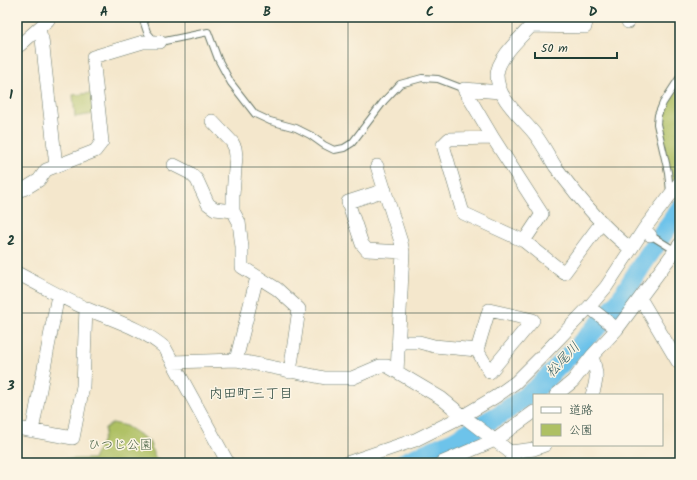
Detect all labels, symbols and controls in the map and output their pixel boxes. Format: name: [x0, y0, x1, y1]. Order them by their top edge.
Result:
text: A: [100, 2, 108, 23]
text: B: [263, 2, 271, 23]
text: C: [426, 2, 434, 23]
text: D: [589, 2, 598, 23]
scale bar: [535, 34, 617, 60]
text: 50 m: [541, 39, 568, 58]
text: 1: [9, 85, 13, 106]
text: 2: [7, 231, 15, 252]
water label: 松尾川: [541, 337, 585, 383]
text: 3: [6, 376, 15, 397]
district label: 内田町三丁目: [209, 383, 293, 405]
legend: [533, 394, 663, 446]
text: 道路: [569, 401, 593, 420]
text: 公園: [569, 421, 593, 440]
park label: ひつじ公園: [87, 435, 153, 456]

